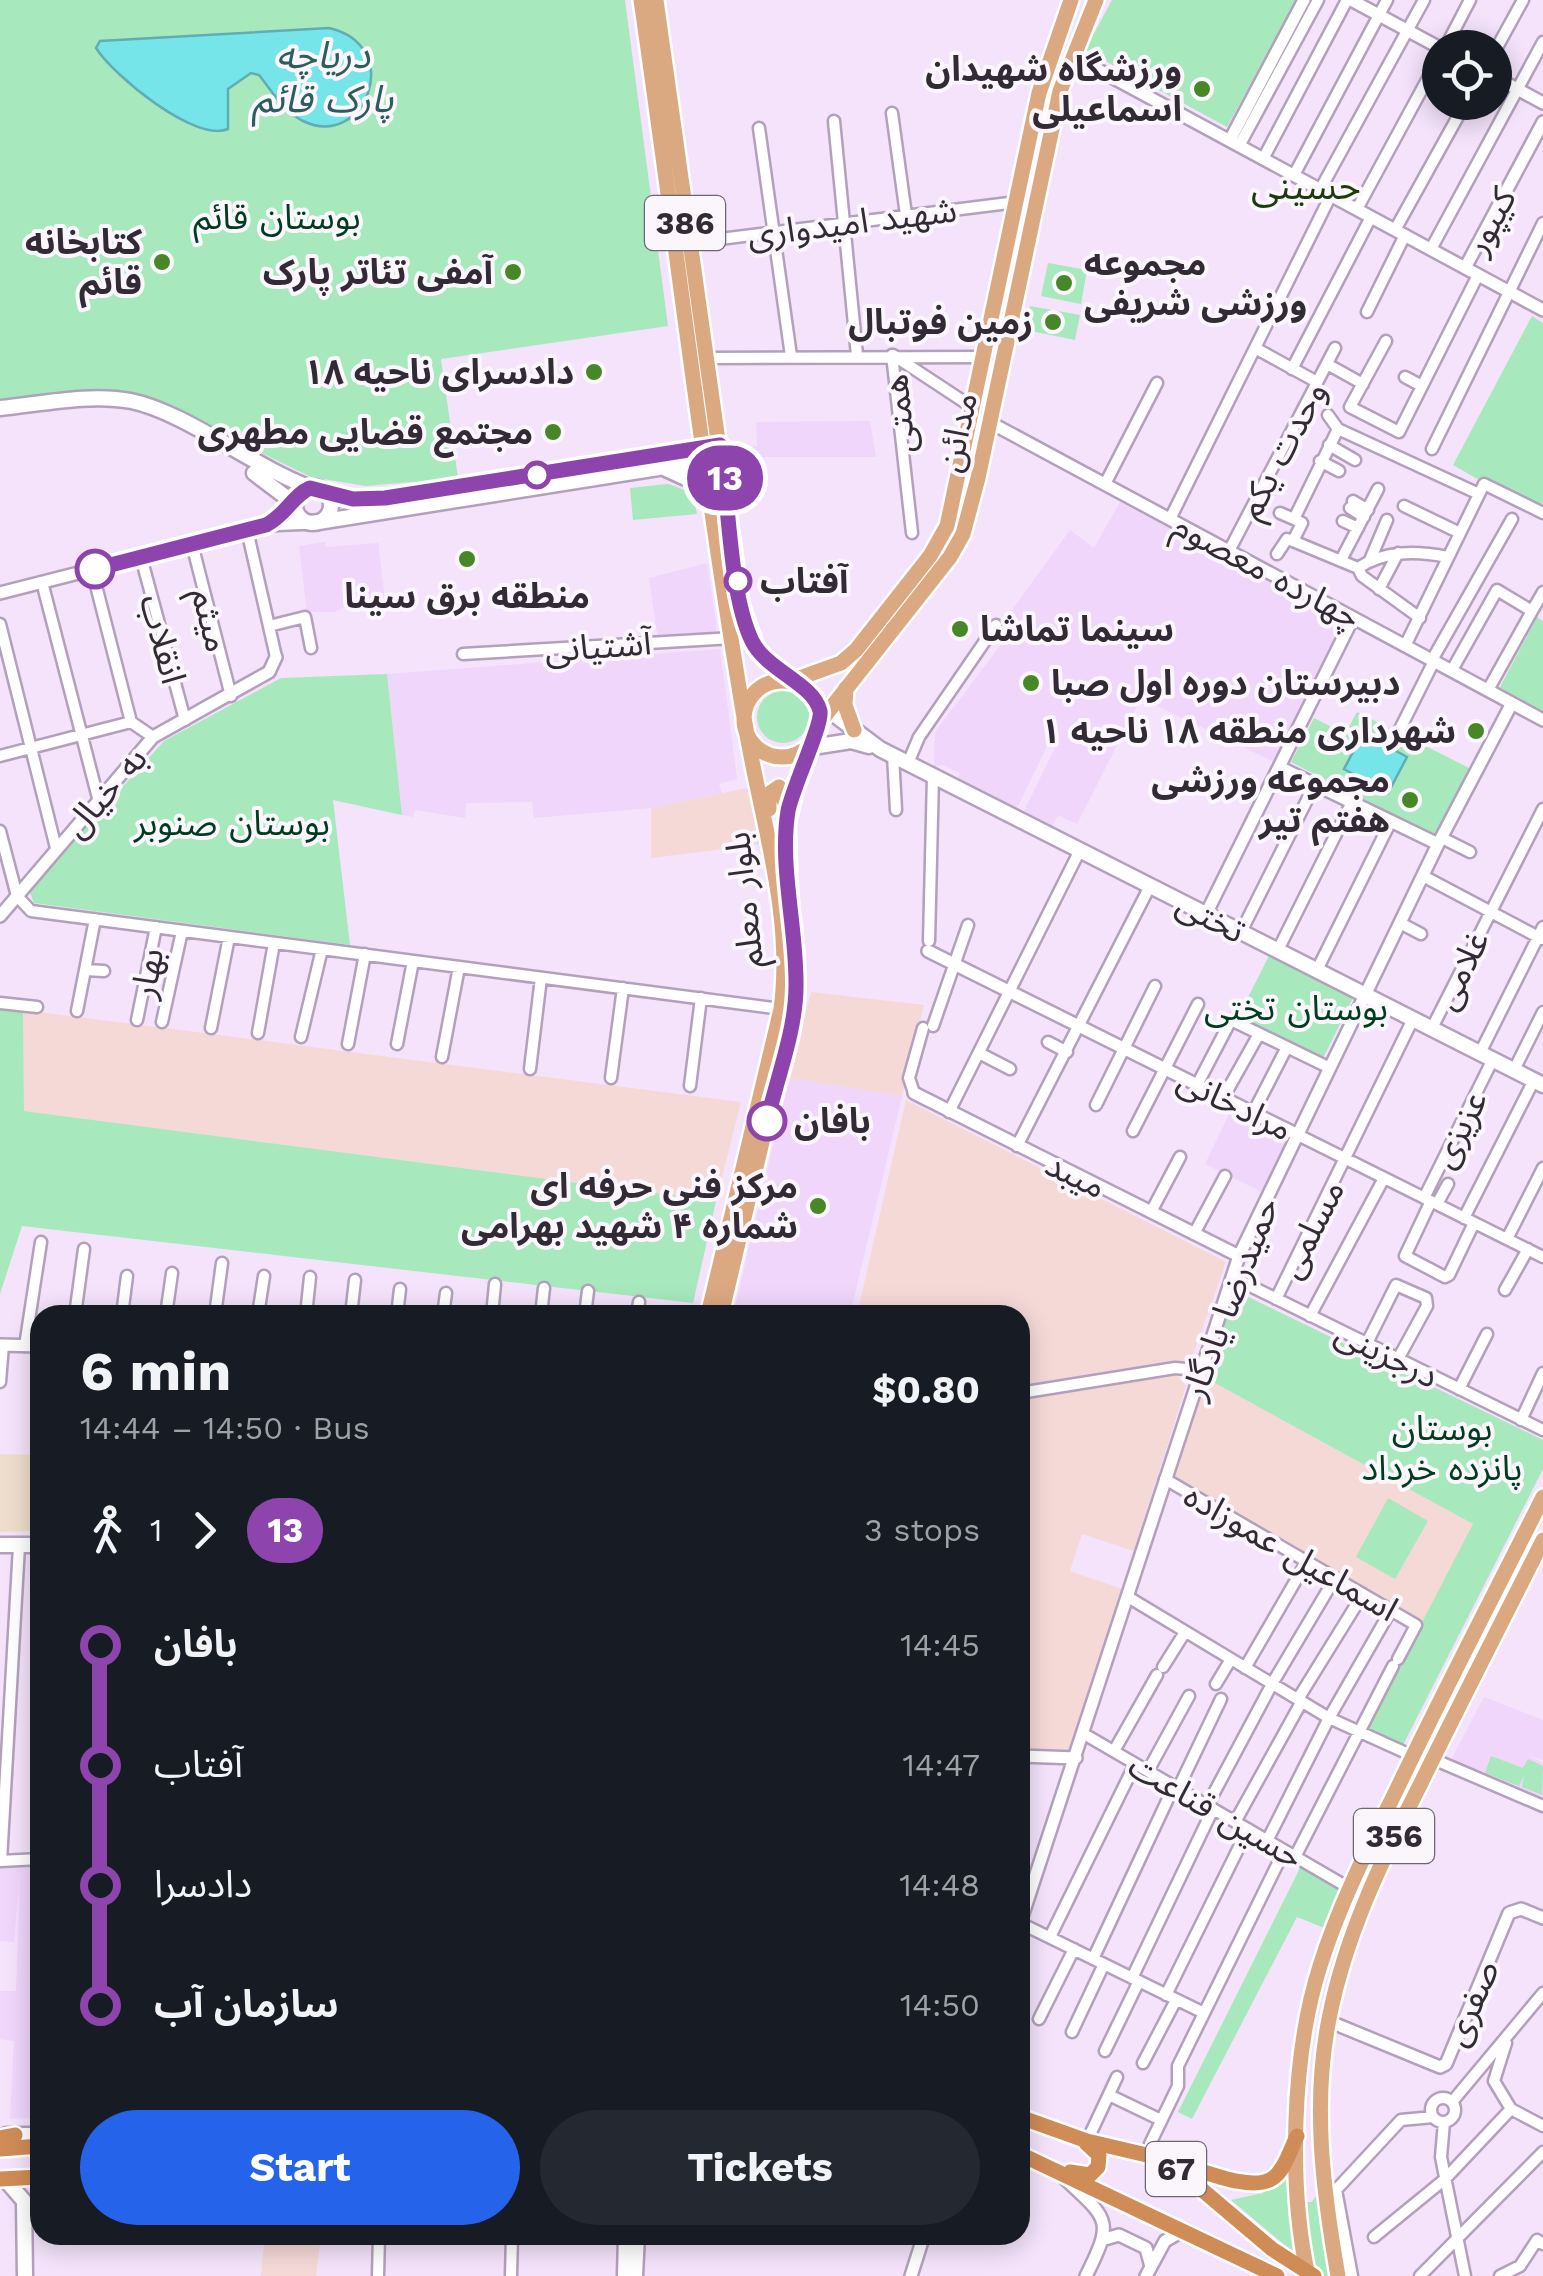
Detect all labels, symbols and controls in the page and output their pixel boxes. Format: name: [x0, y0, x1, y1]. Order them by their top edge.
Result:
map controls: [1422, 30, 1512, 120]
button: locate: [1422, 30, 1512, 120]
water label: دریاچه پارک قائم: [252, 33, 394, 127]
place label: ورزشگاه شهیدان اسماعیلی: [925, 48, 1182, 130]
marker: ورزشگاه شهیدان اسماعیلی: [1191, 78, 1213, 100]
district label: حسینی: [1251, 164, 1361, 208]
street label: کیپور: [1455, 180, 1526, 263]
street label: شهيد امیدواری: [745, 188, 959, 256]
park label: بوستان قائم: [193, 196, 361, 244]
road number: 386: [645, 196, 725, 250]
place label: کتابخانه قائم: [25, 221, 143, 309]
place label: مجموعه ورزشی شریفی: [1084, 242, 1307, 324]
marker: کتابخانه قائم: [151, 251, 173, 273]
place label: آمفی تئاتر پارک: [263, 251, 495, 296]
marker: آمفی تئاتر پارک: [502, 261, 524, 283]
marker: مجموعه ورزشی شریفی: [1053, 272, 1075, 294]
place label: زمین فوتبال: [848, 301, 1033, 343]
marker: زمین فوتبال: [1042, 311, 1064, 333]
place label: دادسرای ناحیه ۱۸: [304, 351, 574, 393]
marker: دادسرای ناحیه ۱۸: [583, 361, 605, 383]
street label: همتی: [874, 372, 924, 456]
street label: وحدت یکم: [1228, 374, 1341, 529]
street label: مدائن: [928, 388, 986, 476]
place label: مجتمع قضایی مطهری: [198, 411, 533, 458]
marker: مجتمع قضایی مطهری: [542, 421, 564, 443]
line badge: 13: [680, 446, 770, 510]
text: 13: [707, 457, 743, 499]
unlabelled marker: [524, 462, 550, 488]
street label: چهارده معصوم: [1164, 504, 1368, 642]
marker: منطقه برق سینا: [456, 548, 478, 570]
unlabelled marker: [76, 550, 114, 588]
place label: آفتاب: [760, 560, 850, 602]
marker: آفتاب: [725, 568, 751, 594]
place label: منطقه برق سینا: [344, 575, 590, 617]
street label: میثم: [177, 584, 239, 658]
street label: انقلاب: [131, 590, 195, 688]
place label: سینما تماشا: [980, 608, 1174, 650]
marker: سینما تماشا: [949, 618, 971, 640]
street label: آشتیانی: [543, 621, 655, 671]
place label: دبیرستان دوره اول صبا: [1051, 662, 1400, 704]
marker: دبیرستان دوره اول صبا: [1020, 672, 1042, 694]
place label: شهرداری منطقه ۱۸ ناحیه ۱: [1041, 710, 1456, 752]
marker: شهرداری منطقه ۱۸ ناحیه ۱: [1465, 720, 1487, 742]
street label: به خیال: [54, 738, 156, 846]
place label: مجموعه ورزشی هفتم تیر: [1151, 759, 1390, 847]
marker: مجموعه ورزشی هفتم تیر: [1399, 789, 1421, 811]
park label: بوستان صنوبر: [133, 802, 330, 844]
street label: بلوار معلم: [716, 829, 778, 970]
street label: تختی: [1170, 882, 1252, 952]
street label: غلامی: [1424, 924, 1498, 1016]
street label: بهار: [121, 944, 172, 1003]
park label: بوستان تختی: [1204, 987, 1388, 1029]
street label: مرادخانی: [1171, 1058, 1299, 1150]
street label: عزیزی: [1422, 1083, 1496, 1175]
place label: بافان: [794, 1100, 871, 1142]
marker: بافان: [748, 1102, 786, 1140]
street label: میبد: [1039, 1143, 1113, 1207]
place label: مرکز فنی حرفه ای شماره ۴ شهید بهرامی: [461, 1165, 798, 1247]
street label: مسلمی: [1269, 1173, 1353, 1285]
street label: حمیدرضا یادگار: [1172, 1191, 1288, 1406]
marker: مرکز فنی حرفه ای شماره ۴ شهید بهرامی: [807, 1195, 829, 1217]
street label: درجزینی: [1328, 1311, 1446, 1397]
text: 6 min: [80, 1339, 231, 1403]
text: $0.80: [872, 1368, 980, 1412]
park label: بوستان پانزده خرداد: [1362, 1407, 1522, 1490]
text: 14:44 – 14:50 · Bus: [80, 1409, 370, 1447]
street label: اسماعیل عموزاده: [1177, 1474, 1405, 1630]
icon: walk: [80, 1503, 135, 1558]
icon: forward: [177, 1503, 232, 1558]
text: 13: [267, 1509, 303, 1551]
text: 1: [150, 1511, 162, 1549]
text: 3 stops: [864, 1511, 980, 1549]
text: بافان: [154, 1622, 238, 1666]
text: 14:45: [900, 1626, 980, 1664]
text: آفتاب: [154, 1742, 243, 1786]
street label: حسین قناعت: [1121, 1744, 1311, 1878]
text: 14:47: [903, 1746, 980, 1784]
road number: 356: [1354, 1809, 1434, 1863]
text: دادسرا: [154, 1862, 252, 1906]
text: 14:48: [899, 1866, 980, 1904]
street label: صفری: [1434, 1954, 1508, 2052]
text: سازمان آب: [154, 1982, 339, 2026]
text: 14:50: [900, 1986, 980, 2024]
button: Start: [80, 2110, 520, 2225]
button: Tickets: [540, 2110, 980, 2225]
road number: 67: [1146, 2142, 1206, 2196]

